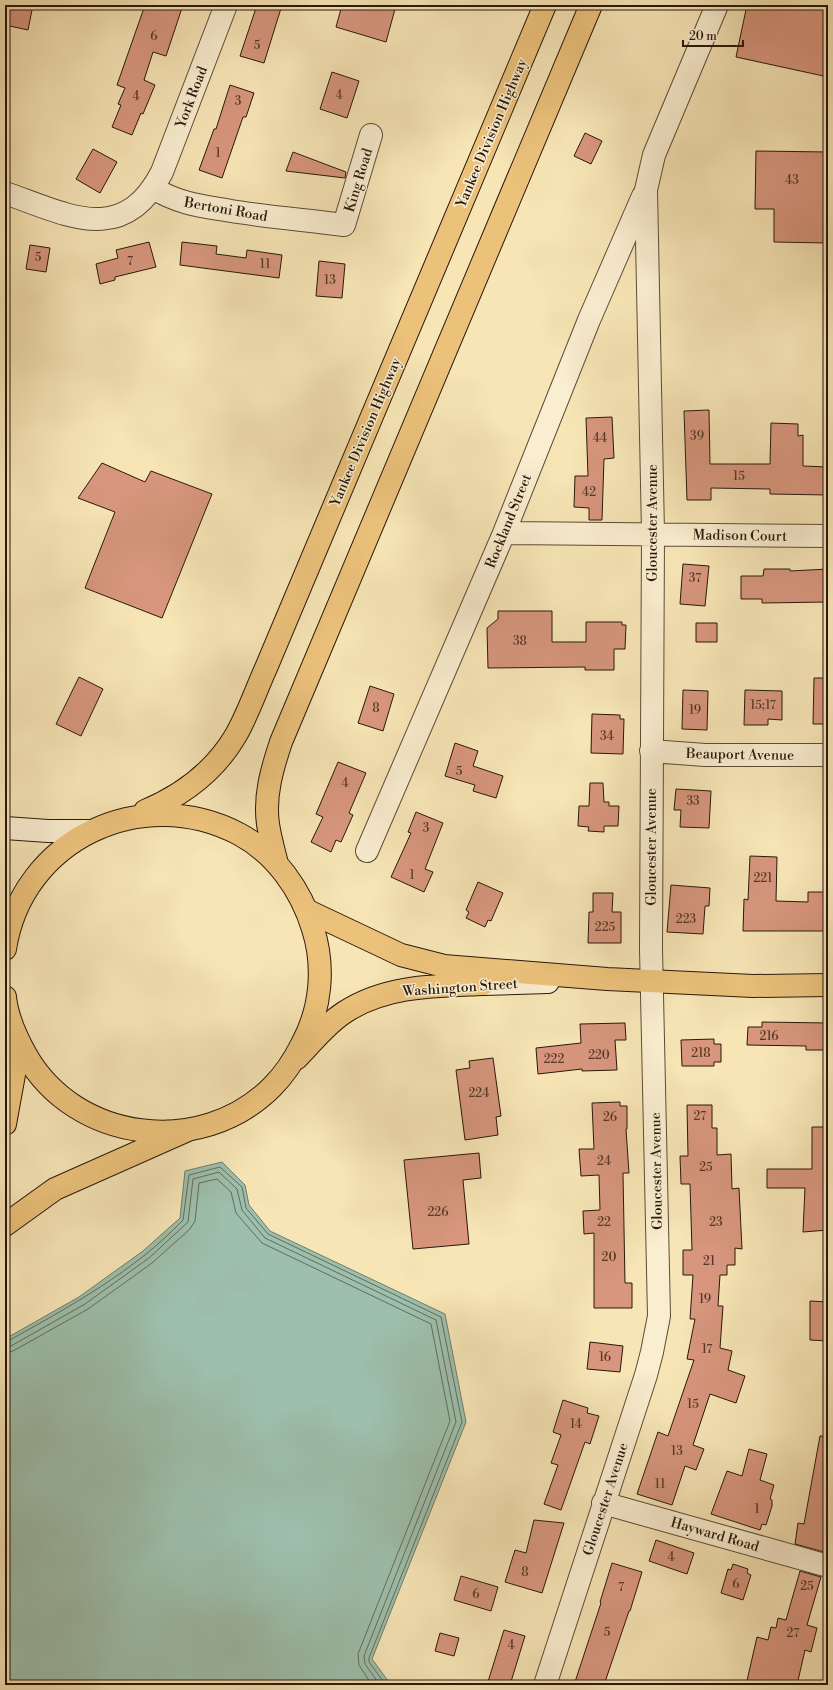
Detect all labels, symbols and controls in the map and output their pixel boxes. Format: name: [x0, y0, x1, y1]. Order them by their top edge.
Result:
scale bar: [683, 22, 743, 48]
house number: 6: [150, 29, 158, 44]
text: 20 m: [689, 29, 717, 44]
house number: 5: [254, 38, 261, 53]
street label: Yankee Division Highway: [452, 56, 532, 211]
street label: York Road: [172, 64, 212, 132]
house number: 4: [335, 88, 343, 103]
house number: 4: [132, 89, 140, 104]
house number: 3: [235, 94, 242, 109]
house number: 1: [215, 146, 221, 161]
street label: King Road: [341, 146, 377, 214]
house number: 43: [785, 173, 799, 188]
street label: Bertoni Road: [182, 194, 269, 226]
house number: 5: [35, 250, 42, 265]
house number: 7: [127, 254, 133, 269]
house number: 11: [260, 257, 271, 272]
house number: 13: [324, 273, 336, 288]
street label: Yankee Division Highway: [326, 355, 406, 510]
house number: 39: [690, 429, 704, 444]
house number: 44: [593, 431, 607, 446]
street label: Gloucester Avenue: [644, 464, 662, 582]
house number: 15: [733, 469, 745, 484]
street label: Rockland Street: [482, 471, 536, 571]
house number: 42: [582, 485, 596, 500]
street label: Madison Court: [693, 526, 787, 546]
house number: 37: [689, 571, 701, 586]
house number: 38: [513, 634, 527, 649]
house number: 15;17: [750, 698, 776, 713]
house number: 8: [372, 701, 380, 716]
house number: 19: [689, 703, 701, 718]
house number: 34: [600, 729, 614, 744]
street label: Beauport Avenue: [685, 745, 794, 765]
house number: 5: [456, 764, 463, 779]
house number: 4: [341, 776, 349, 791]
street label: Gloucester Avenue: [643, 788, 661, 906]
house number: 33: [686, 794, 700, 809]
house number: 3: [423, 821, 430, 836]
house number: 1: [409, 868, 415, 883]
house number: 221: [754, 871, 773, 886]
house number: 223: [676, 912, 697, 927]
house number: 225: [595, 920, 616, 935]
street label: Washington Street: [401, 975, 518, 1001]
house number: 216: [760, 1029, 779, 1044]
house number: 218: [691, 1046, 711, 1061]
house number: 220: [588, 1048, 610, 1063]
house number: 222: [544, 1052, 564, 1067]
house number: 224: [469, 1086, 489, 1101]
house number: 27: [694, 1109, 706, 1124]
house number: 26: [603, 1110, 617, 1125]
street label: Gloucester Avenue: [647, 1112, 667, 1230]
house number: 24: [597, 1154, 611, 1169]
house number: 25: [699, 1160, 713, 1175]
house number: 226: [428, 1205, 448, 1220]
house number: 22: [597, 1215, 611, 1230]
house number: 23: [709, 1215, 723, 1230]
house number: 20: [602, 1250, 616, 1265]
house number: 21: [703, 1254, 716, 1269]
house number: 19: [699, 1292, 711, 1307]
house number: 17: [702, 1342, 712, 1357]
house number: 16: [599, 1350, 611, 1365]
house number: 15: [687, 1397, 699, 1412]
house number: 14: [570, 1417, 582, 1432]
street label: Gloucester Avenue: [579, 1441, 633, 1558]
house number: 13: [671, 1444, 683, 1459]
house number: 11: [655, 1477, 666, 1492]
house number: 1: [754, 1502, 760, 1517]
street label: Hayward Road: [668, 1514, 761, 1556]
house number: 4: [667, 1550, 675, 1565]
house number: 8: [521, 1565, 529, 1580]
house number: 6: [732, 1577, 740, 1592]
house number: 25: [800, 1579, 814, 1594]
house number: 7: [618, 1580, 624, 1595]
house number: 6: [472, 1587, 480, 1602]
house number: 5: [604, 1625, 611, 1640]
house number: 27: [787, 1626, 799, 1641]
house number: 4: [507, 1638, 515, 1653]

